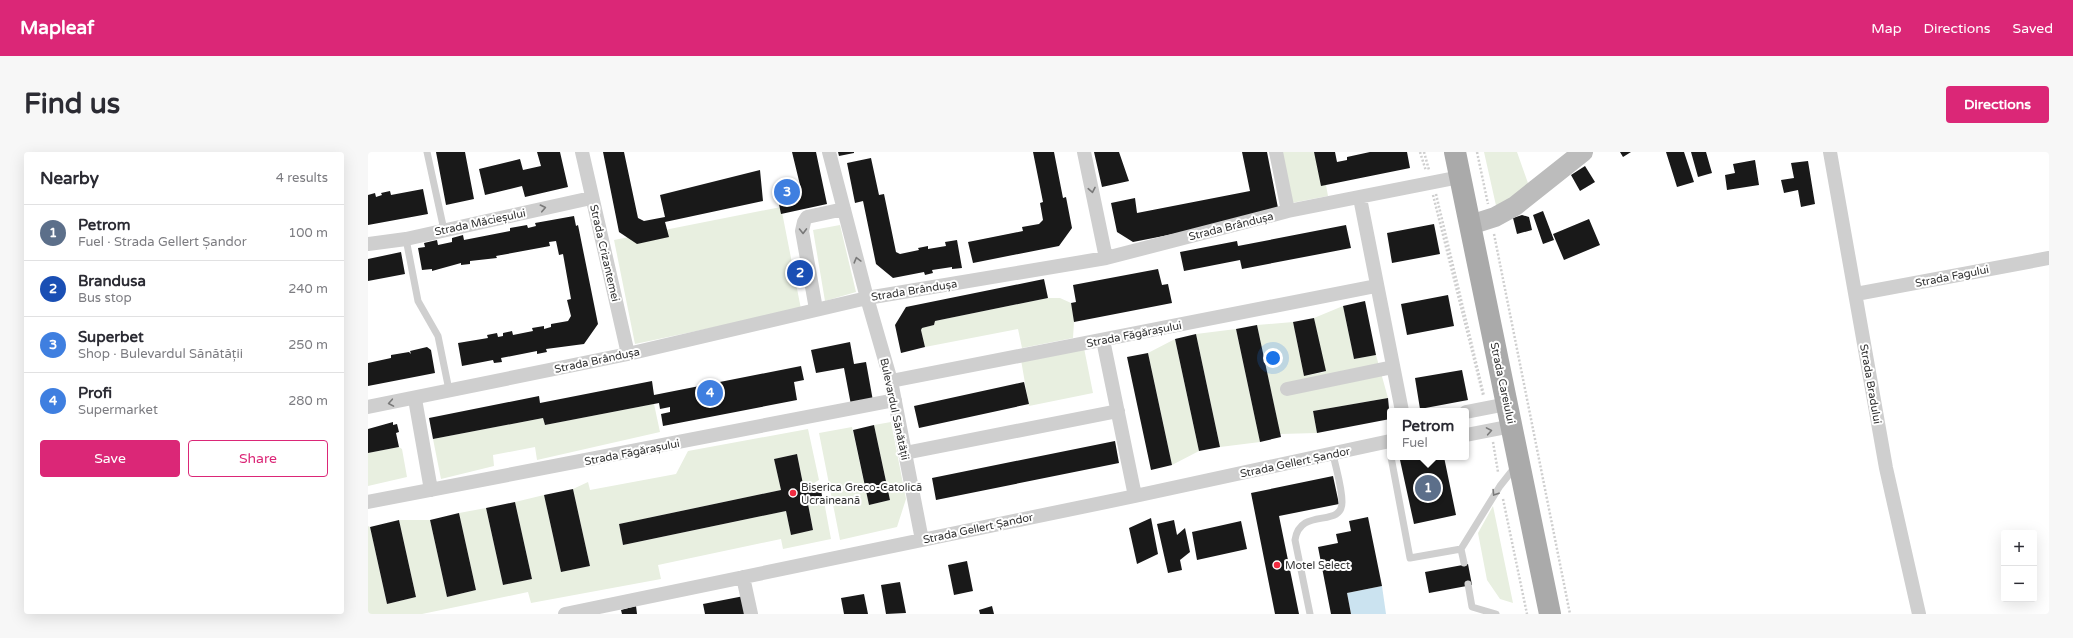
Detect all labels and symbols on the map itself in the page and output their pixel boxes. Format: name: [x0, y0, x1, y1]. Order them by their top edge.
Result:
pin: 3: [774, 177, 800, 207]
one-way arrow: [1087, 187, 1096, 193]
street label: Strada Crizantemei: [587, 203, 622, 303]
one-way arrow: [540, 205, 546, 213]
street label: Strada Măcieșului: [433, 206, 527, 239]
street label: Strada Brândușa: [1187, 210, 1275, 243]
one-way arrow: [799, 228, 808, 234]
one-way arrow: [853, 257, 862, 264]
pin: 2: [787, 258, 813, 288]
street label: Strada Fagului: [1914, 263, 1990, 290]
street label: Strada Brândușa: [870, 277, 958, 304]
street label: Strada Făgărașului: [1085, 319, 1183, 350]
street label: Strada Careiului: [1488, 341, 1517, 425]
street label: Strada Bradului: [1857, 343, 1884, 425]
street label: Strada Brândușa: [553, 345, 641, 376]
your location: [1263, 348, 1283, 368]
street label: Bulevardul Sănătății: [877, 357, 912, 461]
pin: 4: [697, 378, 723, 408]
one-way arrow: [388, 398, 395, 407]
one-way arrow: [1486, 427, 1492, 436]
street label: Strada Făgărașului: [583, 437, 681, 468]
street label: Strada Gellert Șandor: [1239, 444, 1352, 481]
pin: 1: [1415, 473, 1441, 503]
place label: Biserica Greco-Catolică Ucraineană: [801, 481, 922, 507]
marker: Biserica Greco-Catolică Ucraineană: [788, 488, 798, 498]
one-way arrow: [1493, 489, 1500, 496]
street label: Strada Gellert Șandor: [922, 510, 1035, 547]
place label: Motel Select: [1285, 559, 1350, 572]
marker: Motel Select: [1272, 560, 1282, 570]

